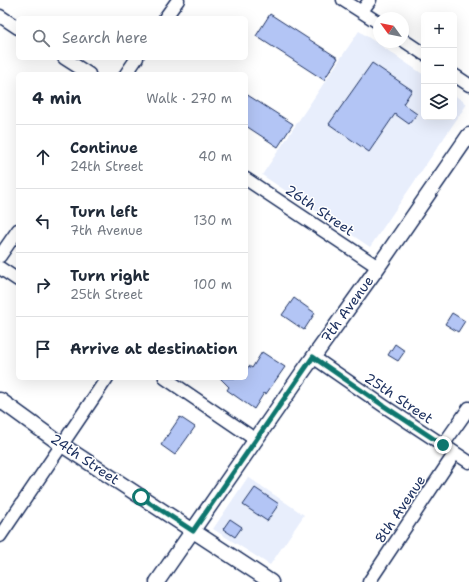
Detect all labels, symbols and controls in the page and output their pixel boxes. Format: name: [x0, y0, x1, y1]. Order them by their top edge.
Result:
north arrow: [373, 12, 409, 48]
map controls: [421, 12, 457, 120]
button: +: [421, 12, 457, 48]
search box: [16, 16, 248, 60]
icon: search: [30, 27, 52, 49]
text: Search here: [62, 28, 148, 48]
button: −: [421, 48, 457, 84]
button: layers: [421, 84, 457, 120]
text: 4 min: [32, 87, 82, 109]
text: Walk · 270 m: [146, 90, 232, 107]
text: Continue: [70, 138, 138, 158]
icon: ahead: [32, 146, 54, 168]
text: 40 m: [198, 148, 232, 165]
text: 24th Street: [70, 158, 144, 175]
street label: 26th Street: [282, 180, 358, 240]
text: Turn left: [70, 202, 138, 222]
icon: left: [32, 210, 54, 232]
text: 130 m: [194, 212, 232, 229]
text: 7th Avenue: [70, 222, 143, 239]
text: Turn right: [70, 266, 150, 286]
street label: 7th Avenue: [317, 272, 377, 346]
icon: right: [32, 274, 54, 296]
text: 100 m: [193, 276, 232, 293]
text: 25th Street: [70, 286, 143, 303]
icon: arrive: [32, 338, 54, 360]
text: Arrive at destination: [70, 339, 238, 359]
street label: 25th Street: [361, 369, 437, 427]
street label: 24th Street: [47, 429, 123, 489]
route end: [434, 436, 452, 454]
street label: 8th Avenue: [371, 471, 429, 547]
route start: [132, 488, 150, 506]

